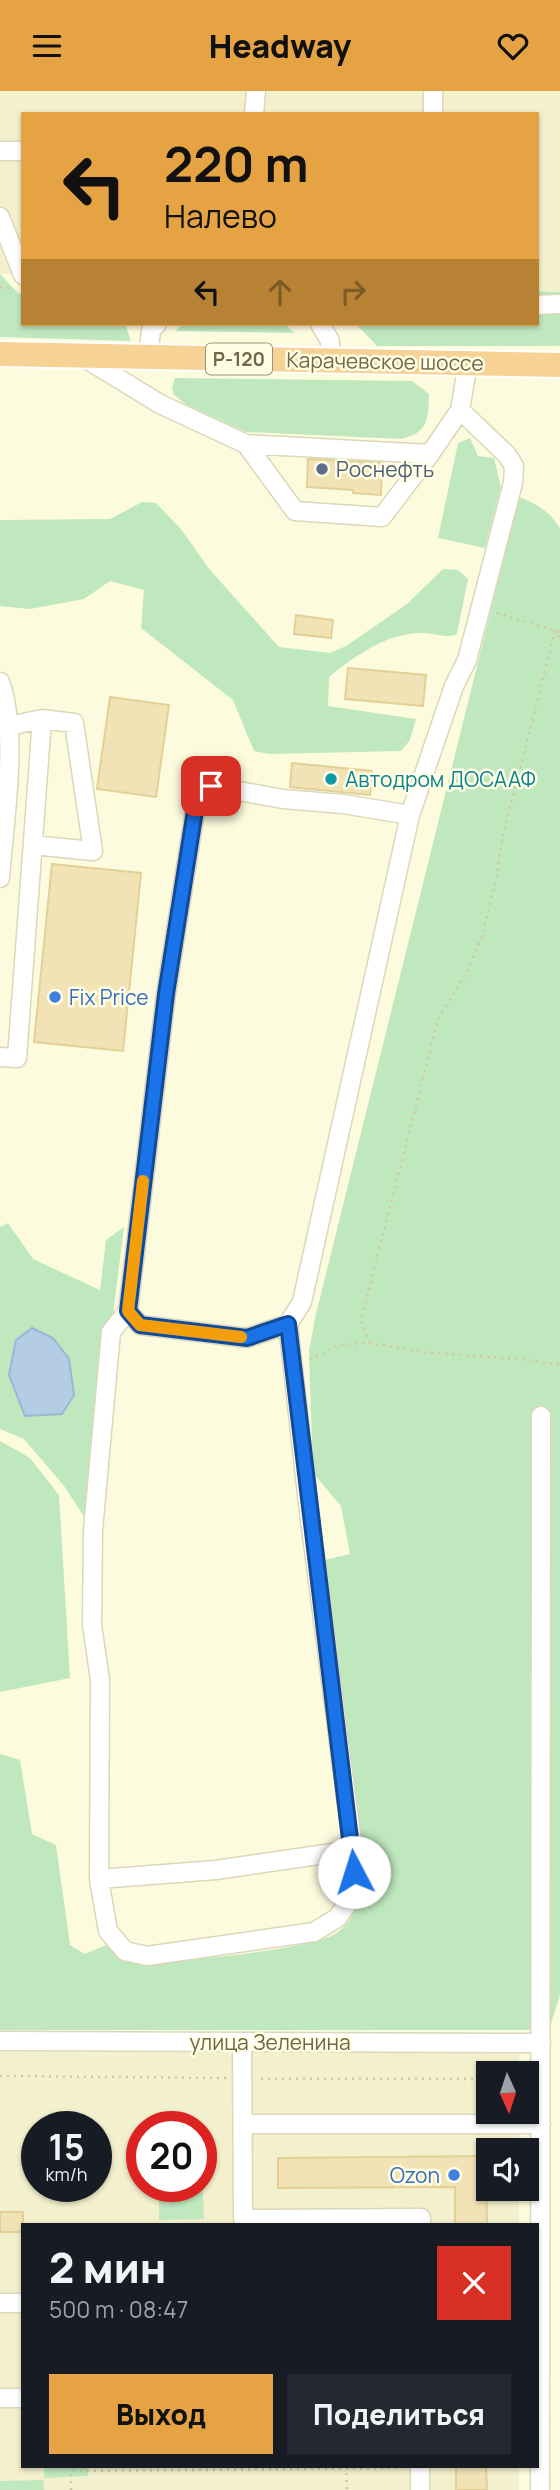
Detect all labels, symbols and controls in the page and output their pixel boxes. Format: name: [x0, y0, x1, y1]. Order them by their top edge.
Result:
text: Headway: [209, 24, 351, 68]
icon: menu: [28, 27, 66, 65]
icon: heart: [494, 27, 532, 65]
text: 220 m: [164, 130, 308, 197]
icon: left: [49, 140, 140, 231]
text: Налево: [164, 194, 277, 238]
icon: left: [188, 273, 226, 311]
icon: ahead: [261, 273, 299, 311]
icon: right: [334, 273, 372, 311]
road number: Р-120: [206, 343, 272, 375]
street label: Карачевское шоссе: [286, 345, 484, 377]
place label: Роснефть: [336, 455, 434, 483]
marker: Роснефть: [314, 461, 330, 477]
pin: [181, 756, 241, 816]
place label: Автодром ДОСААФ: [345, 765, 536, 793]
icon: arrive: [192, 767, 230, 805]
marker: Автодром ДОСААФ: [323, 771, 339, 787]
place label: Fix Price: [69, 983, 149, 1011]
marker: Fix Price: [47, 989, 63, 1005]
position arrow: [317, 1835, 391, 1909]
street label: улица Зеленина: [189, 2028, 351, 2056]
north arrow: [476, 2061, 539, 2125]
map controls: [476, 2061, 539, 2201]
speed limit sign: 20: [126, 2111, 217, 2202]
text: 15: [49, 2123, 84, 2171]
button: sound: [476, 2138, 539, 2201]
place label: Ozon: [390, 2161, 440, 2189]
text: km/h: [46, 2162, 87, 2186]
marker: Ozon: [446, 2167, 462, 2183]
text: 2 мин: [49, 2238, 166, 2296]
button: close: [437, 2246, 511, 2320]
text: 500 m · 08:47: [49, 2293, 188, 2325]
button: Выход: [49, 2374, 273, 2454]
button: Поделиться: [287, 2374, 511, 2454]

